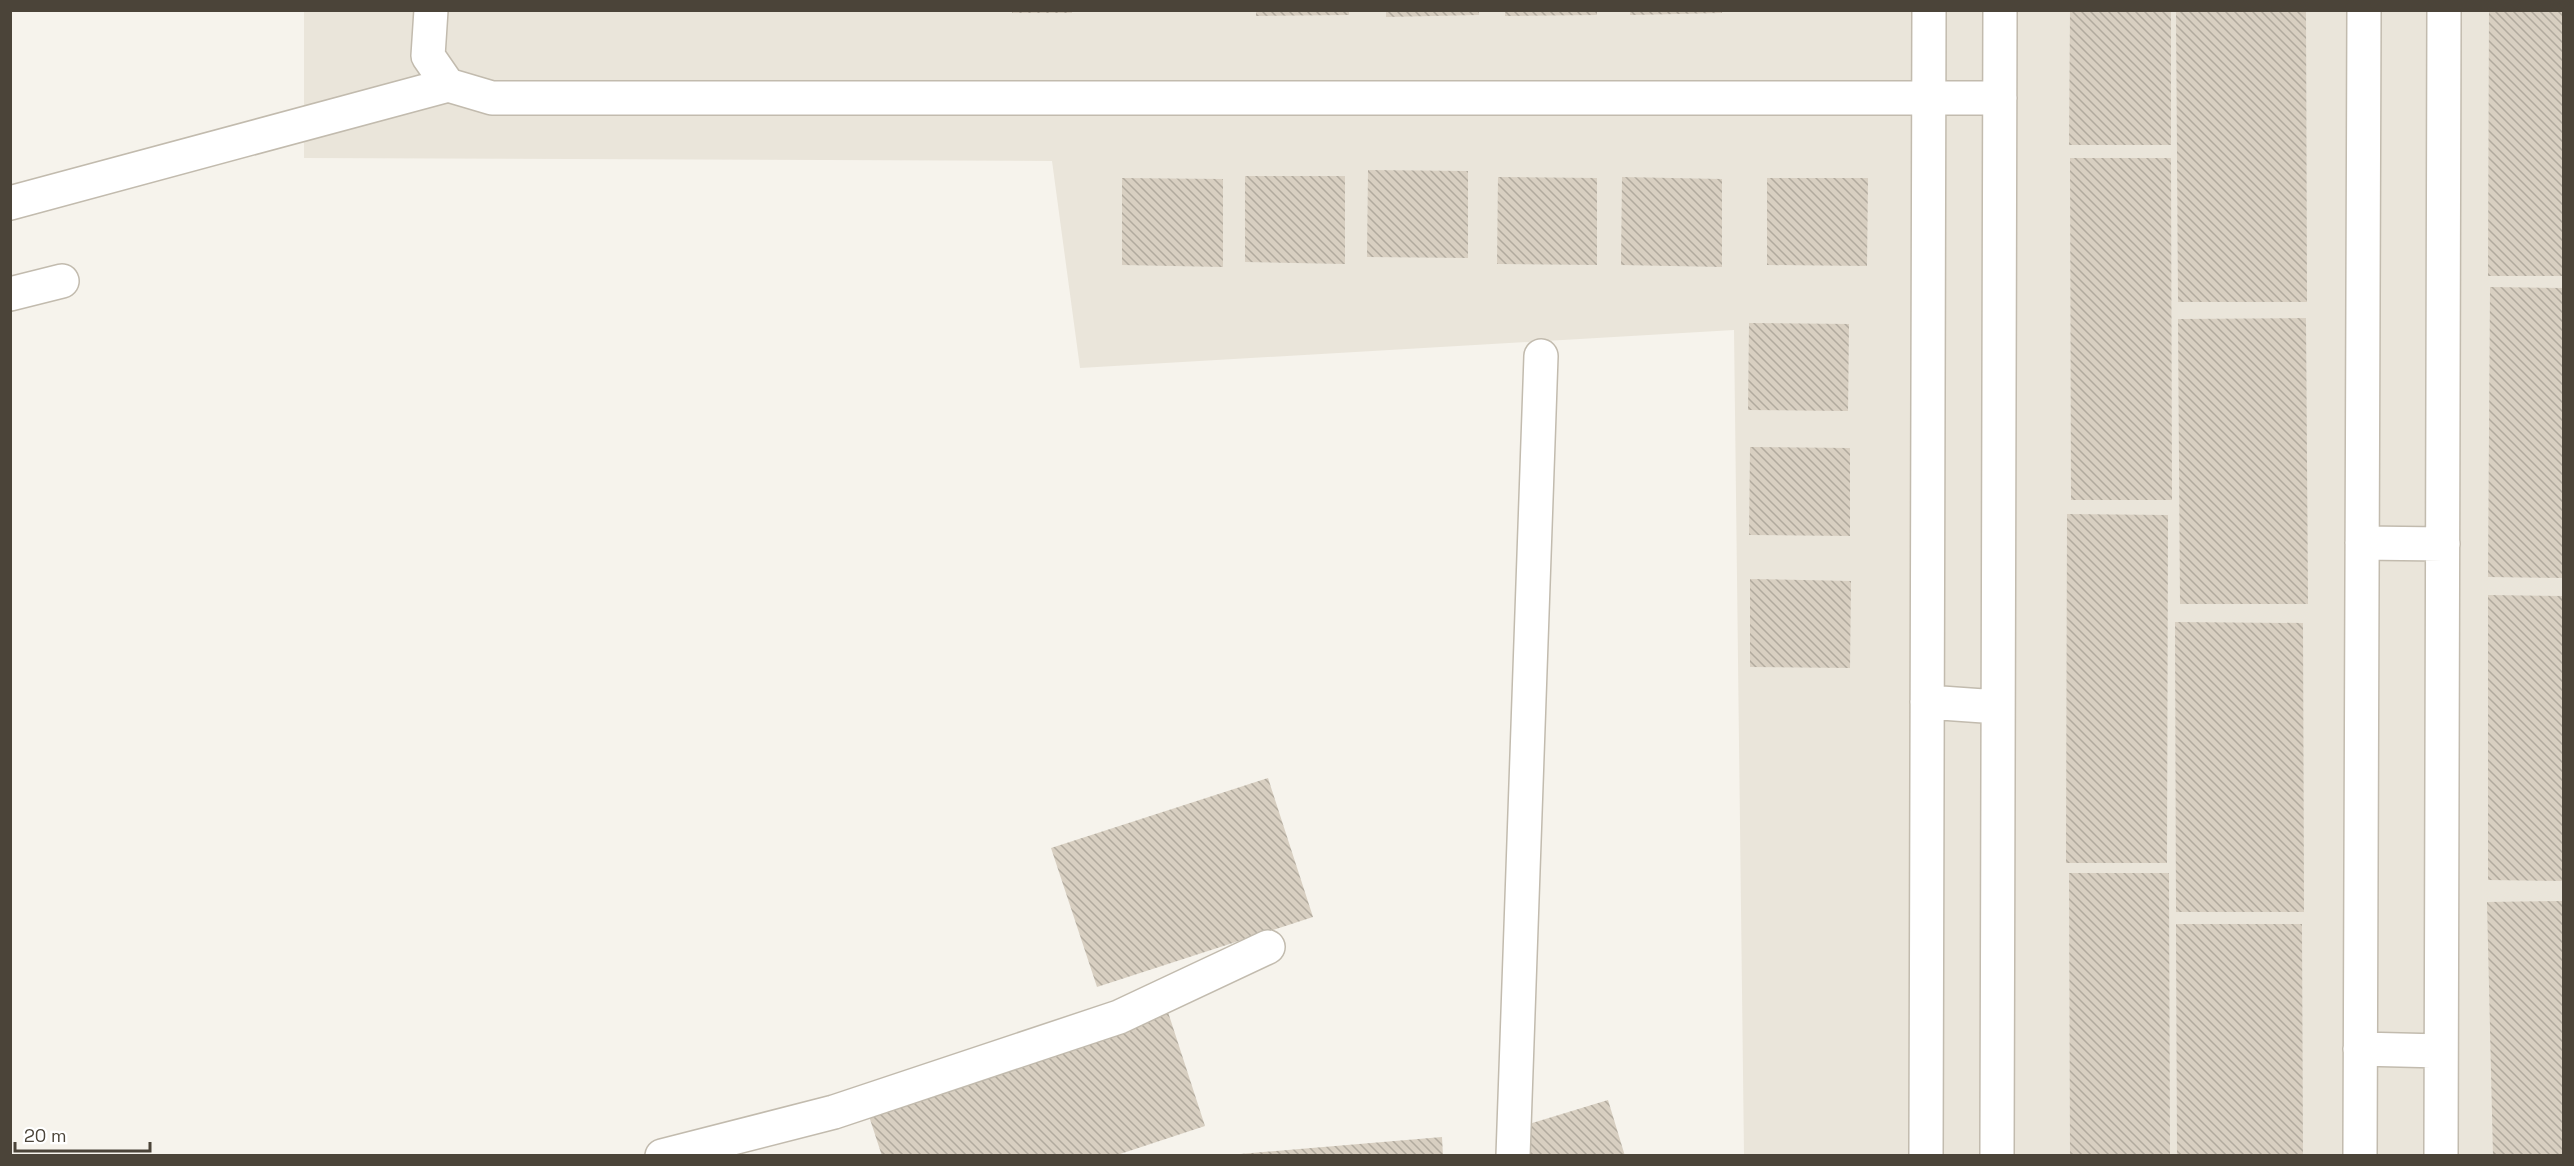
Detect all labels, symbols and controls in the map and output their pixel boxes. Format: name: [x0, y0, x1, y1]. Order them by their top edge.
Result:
scale bar: [15, 1115, 150, 1153]
text: 20 m: [24, 1124, 67, 1147]

